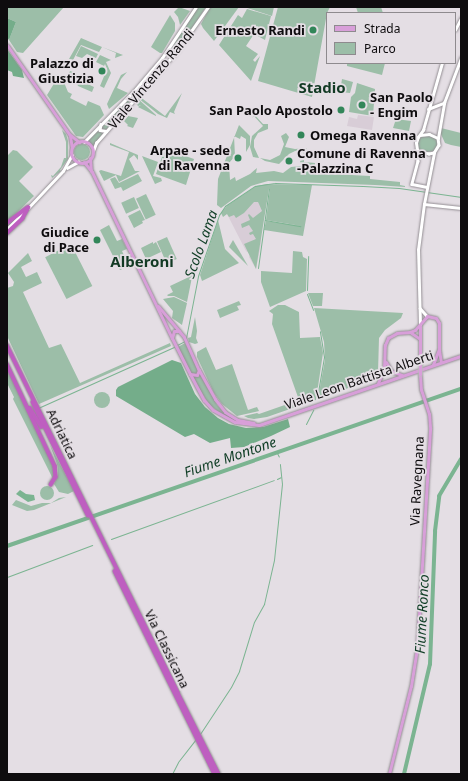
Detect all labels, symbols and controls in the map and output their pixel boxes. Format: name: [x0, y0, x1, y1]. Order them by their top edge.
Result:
legend: [326, 12, 456, 64]
text: Strada: [364, 20, 400, 37]
place label: Ernesto Randi: [215, 22, 305, 38]
marker: Ernesto Randi: [308, 25, 318, 35]
street label: Viale Vincenzo Randi: [105, 26, 197, 132]
text: Parco: [364, 40, 396, 57]
place label: Palazzo di Giustizia: [30, 56, 94, 87]
marker: Palazzo di Giustizia: [97, 66, 107, 76]
district label: Stadio: [298, 79, 346, 97]
place label: San Paolo - Engim: [370, 90, 433, 121]
marker: San Paolo - Engim: [357, 100, 367, 110]
place label: San Paolo Apostolo: [209, 102, 333, 118]
marker: San Paolo Apostolo: [336, 105, 346, 115]
place label: Omega Ravenna: [310, 127, 416, 143]
marker: Omega Ravenna: [295, 129, 307, 141]
place label: Arpae - sede di Ravenna: [150, 143, 230, 174]
place label: Comune di Ravenna -Palazzina C: [297, 146, 426, 177]
marker: Arpae - sede di Ravenna: [233, 153, 243, 163]
marker: Comune di Ravenna -Palazzina C: [284, 156, 294, 166]
water label: Scolo Lama: [181, 208, 221, 280]
place label: Giudice di Pace: [41, 225, 89, 256]
marker: Giudice di Pace: [92, 235, 102, 245]
district label: Alberoni: [110, 253, 174, 271]
street label: Viale Leon Battista Alberti: [283, 347, 435, 413]
street label: Adriatica: [43, 406, 81, 462]
water label: Fiume Montone: [182, 433, 278, 481]
street label: Via Ravegnana: [407, 436, 427, 526]
water label: Fiume Ronco: [412, 574, 432, 654]
street label: Via Classicana: [141, 607, 193, 691]

